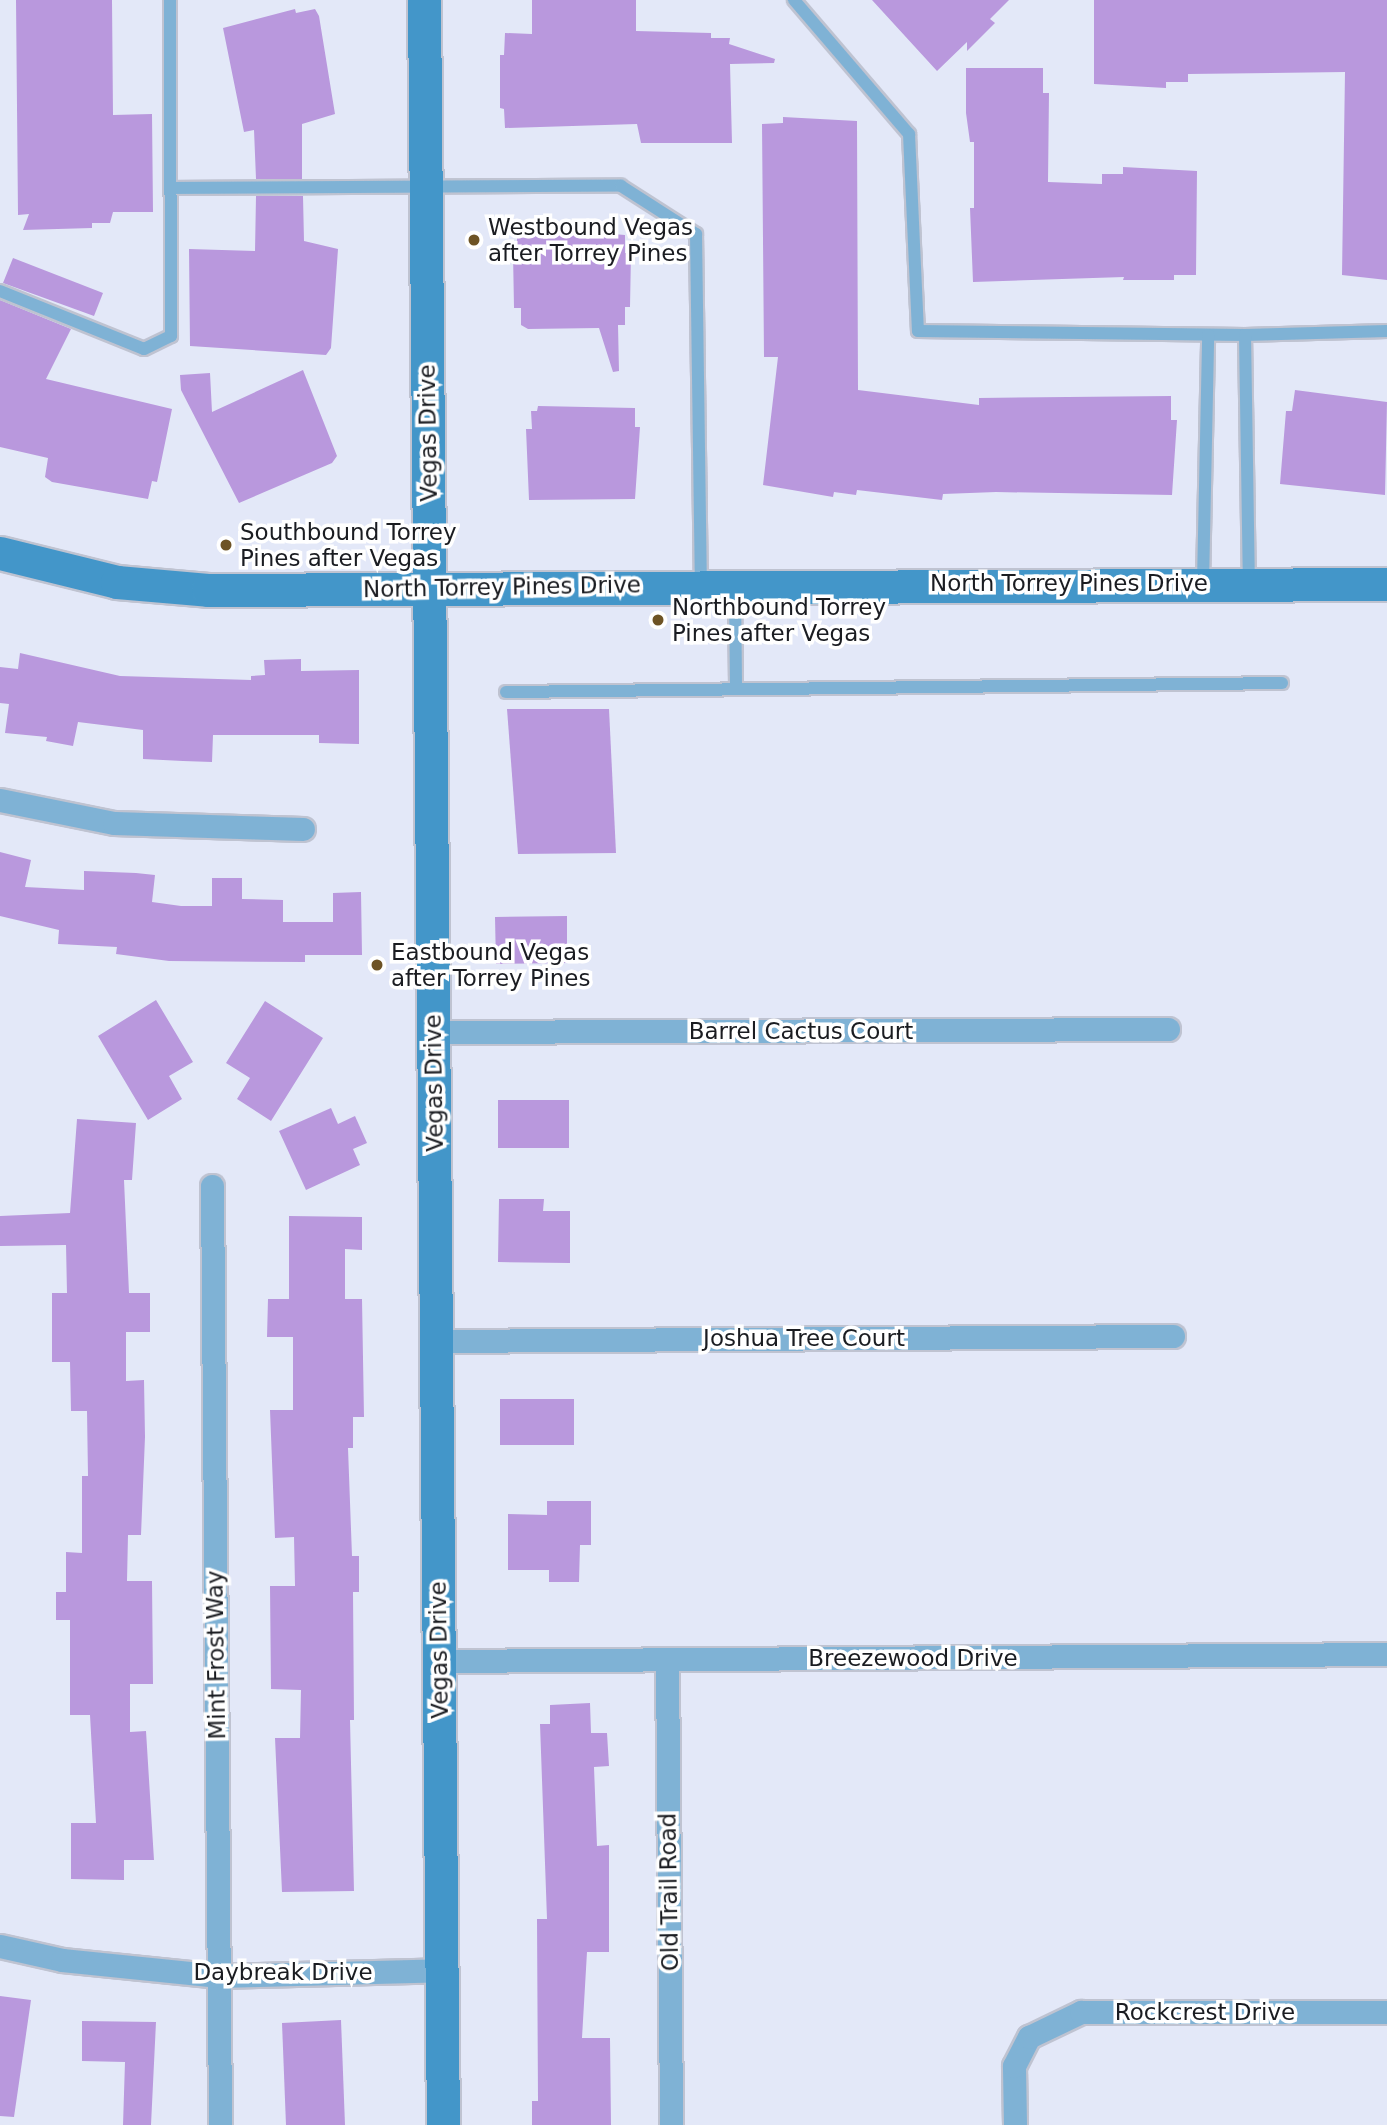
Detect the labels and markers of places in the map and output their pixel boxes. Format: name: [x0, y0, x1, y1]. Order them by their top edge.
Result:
place label: Westbound Vegas after Torrey Pines: [488, 213, 693, 267]
marker: Westbound Vegas after Torrey Pines: [466, 232, 482, 248]
place label: Southbound Torrey Pines after Vegas: [240, 518, 457, 572]
marker: Southbound Torrey Pines after Vegas: [218, 537, 234, 553]
place label: Northbound Torrey Pines after Vegas: [672, 593, 886, 647]
marker: Northbound Torrey Pines after Vegas: [650, 612, 666, 628]
place label: Eastbound Vegas after Torrey Pines: [391, 938, 590, 992]
marker: Eastbound Vegas after Torrey Pines: [369, 957, 385, 973]

